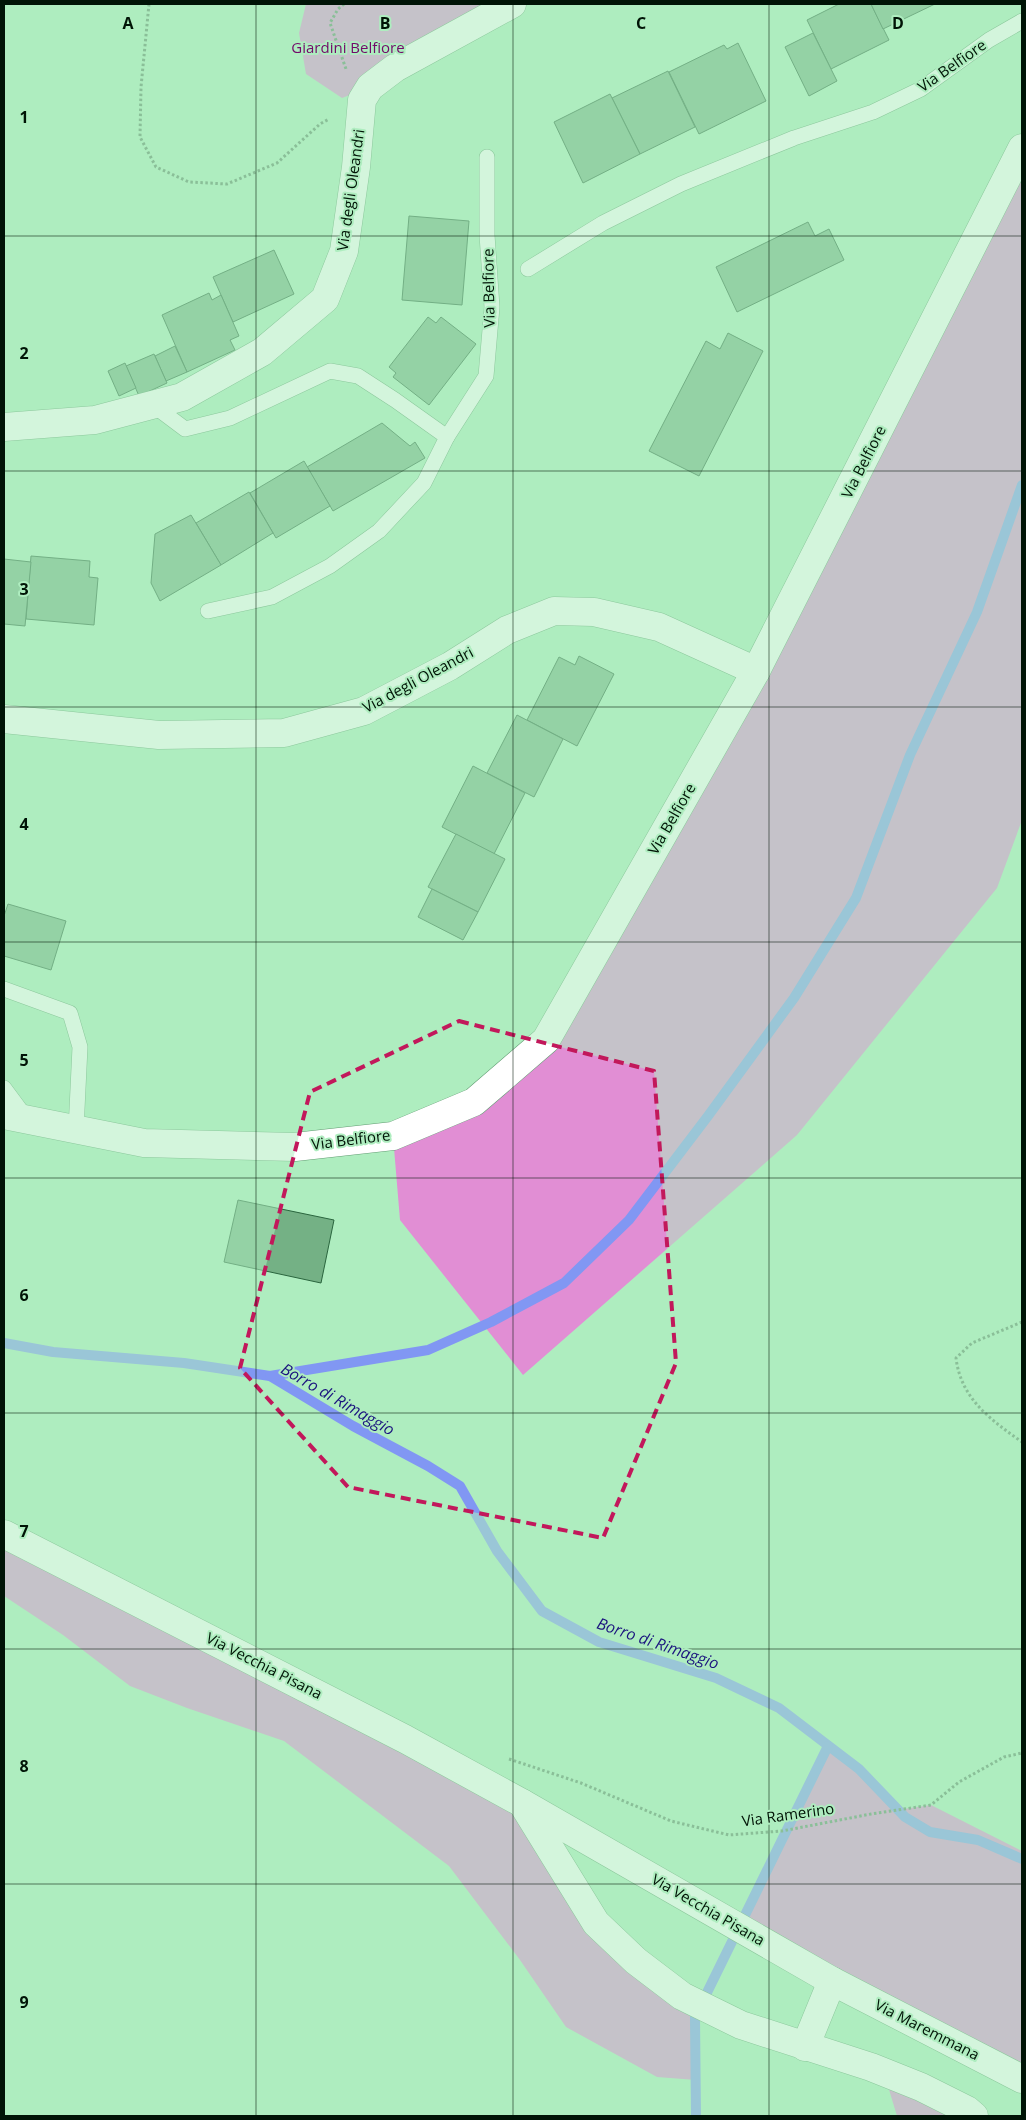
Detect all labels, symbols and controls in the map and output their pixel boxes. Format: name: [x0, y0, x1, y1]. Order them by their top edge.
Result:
text: A: [122, 12, 134, 34]
text: B: [380, 12, 390, 34]
text: C: [636, 12, 646, 34]
text: D: [892, 12, 904, 34]
street label: Via Belfiore: [913, 34, 990, 96]
park label: Giardini Belfiore: [291, 37, 405, 57]
text: 1: [19, 106, 29, 128]
street label: Via degli Oleandri: [332, 128, 368, 252]
street label: Via Belfiore: [477, 248, 499, 328]
text: 2: [19, 342, 29, 364]
street label: Via Belfiore: [836, 422, 890, 501]
text: 3: [19, 578, 29, 600]
street label: Via degli Oleandri: [359, 641, 476, 717]
street label: Via Belfiore: [643, 779, 700, 858]
text: 4: [19, 813, 29, 835]
text: 5: [19, 1049, 29, 1071]
street label: Via Belfiore: [310, 1124, 391, 1154]
text: 6: [19, 1284, 29, 1306]
water label: Borro di Rimaggio: [277, 1358, 399, 1440]
text: 7: [19, 1520, 29, 1542]
water label: Borro di Rimaggio: [594, 1612, 722, 1674]
street label: Via Vecchia Pisana: [203, 1627, 326, 1703]
text: 8: [19, 1755, 29, 1777]
street label: Via Ramerino: [740, 1798, 835, 1830]
street label: Via Vecchia Pisana: [648, 1869, 769, 1950]
text: 9: [19, 1991, 29, 2013]
street label: Via Maremmana: [872, 1994, 983, 2064]

